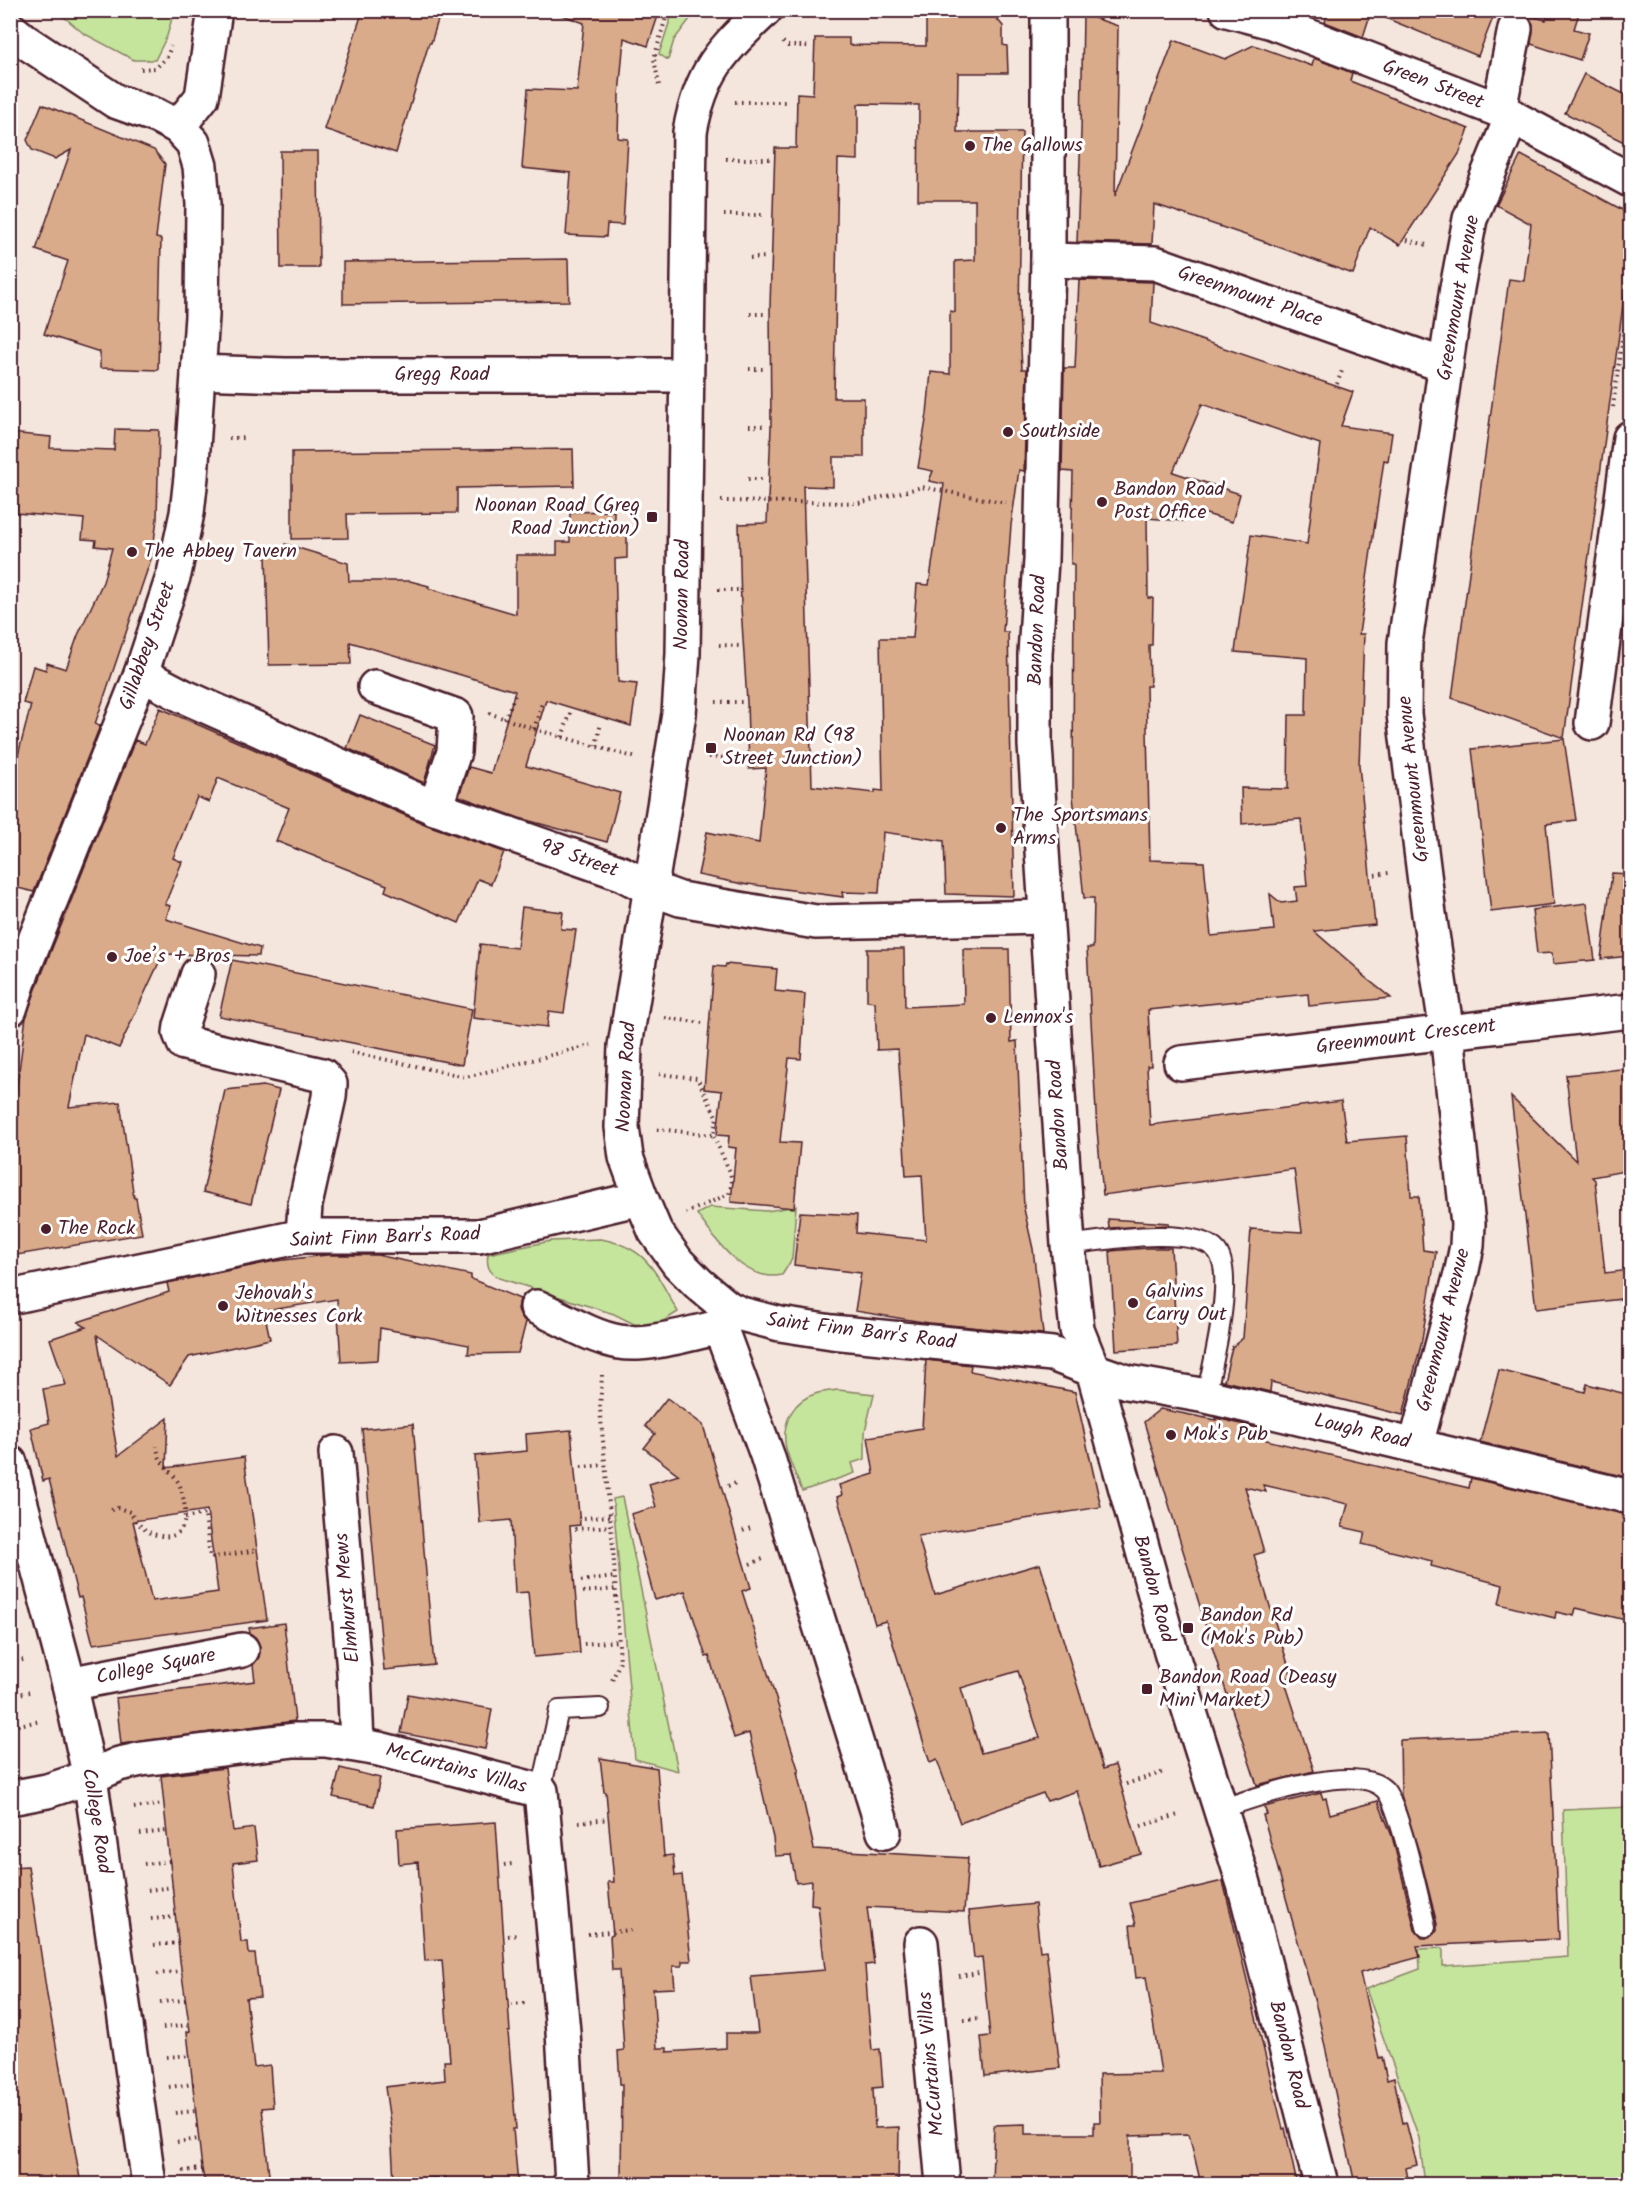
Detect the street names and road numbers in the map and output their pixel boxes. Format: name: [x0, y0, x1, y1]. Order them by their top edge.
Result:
street label: Green Street: [1378, 51, 1489, 119]
street label: Greenmount Avenue: [1429, 213, 1489, 383]
street label: Greenmount Place: [1173, 257, 1327, 337]
street label: Gregg Road: [395, 359, 490, 391]
street label: Noonan Road: [666, 538, 700, 651]
street label: Bandon Road: [1020, 573, 1056, 686]
street label: Gillabbey Street: [111, 577, 185, 715]
street label: Greenmount Avenue: [1389, 694, 1439, 864]
street label: 98 Street: [536, 831, 623, 887]
street label: Greenmount Crescent: [1314, 1010, 1498, 1064]
street label: Noonan Road: [608, 1020, 646, 1133]
street label: Bandon Road: [1039, 1058, 1079, 1171]
street label: Saint Finn Barr's Road: [289, 1219, 482, 1257]
street label: Greenmount Avenue: [1408, 1245, 1480, 1415]
street label: Saint Finn Barr's Road: [764, 1305, 959, 1360]
street label: Lough Road: [1311, 1405, 1414, 1459]
street label: Elmhurst Mews: [326, 1531, 370, 1664]
street label: Bandon Road: [1123, 1531, 1183, 1648]
street label: College Square: [94, 1640, 218, 1694]
street label: McCurtains Villas: [382, 1735, 531, 1803]
street label: College Road: [72, 1766, 120, 1877]
street label: McCurtains Villas: [910, 1990, 954, 2138]
street label: Bandon Road: [1259, 1997, 1317, 2114]

